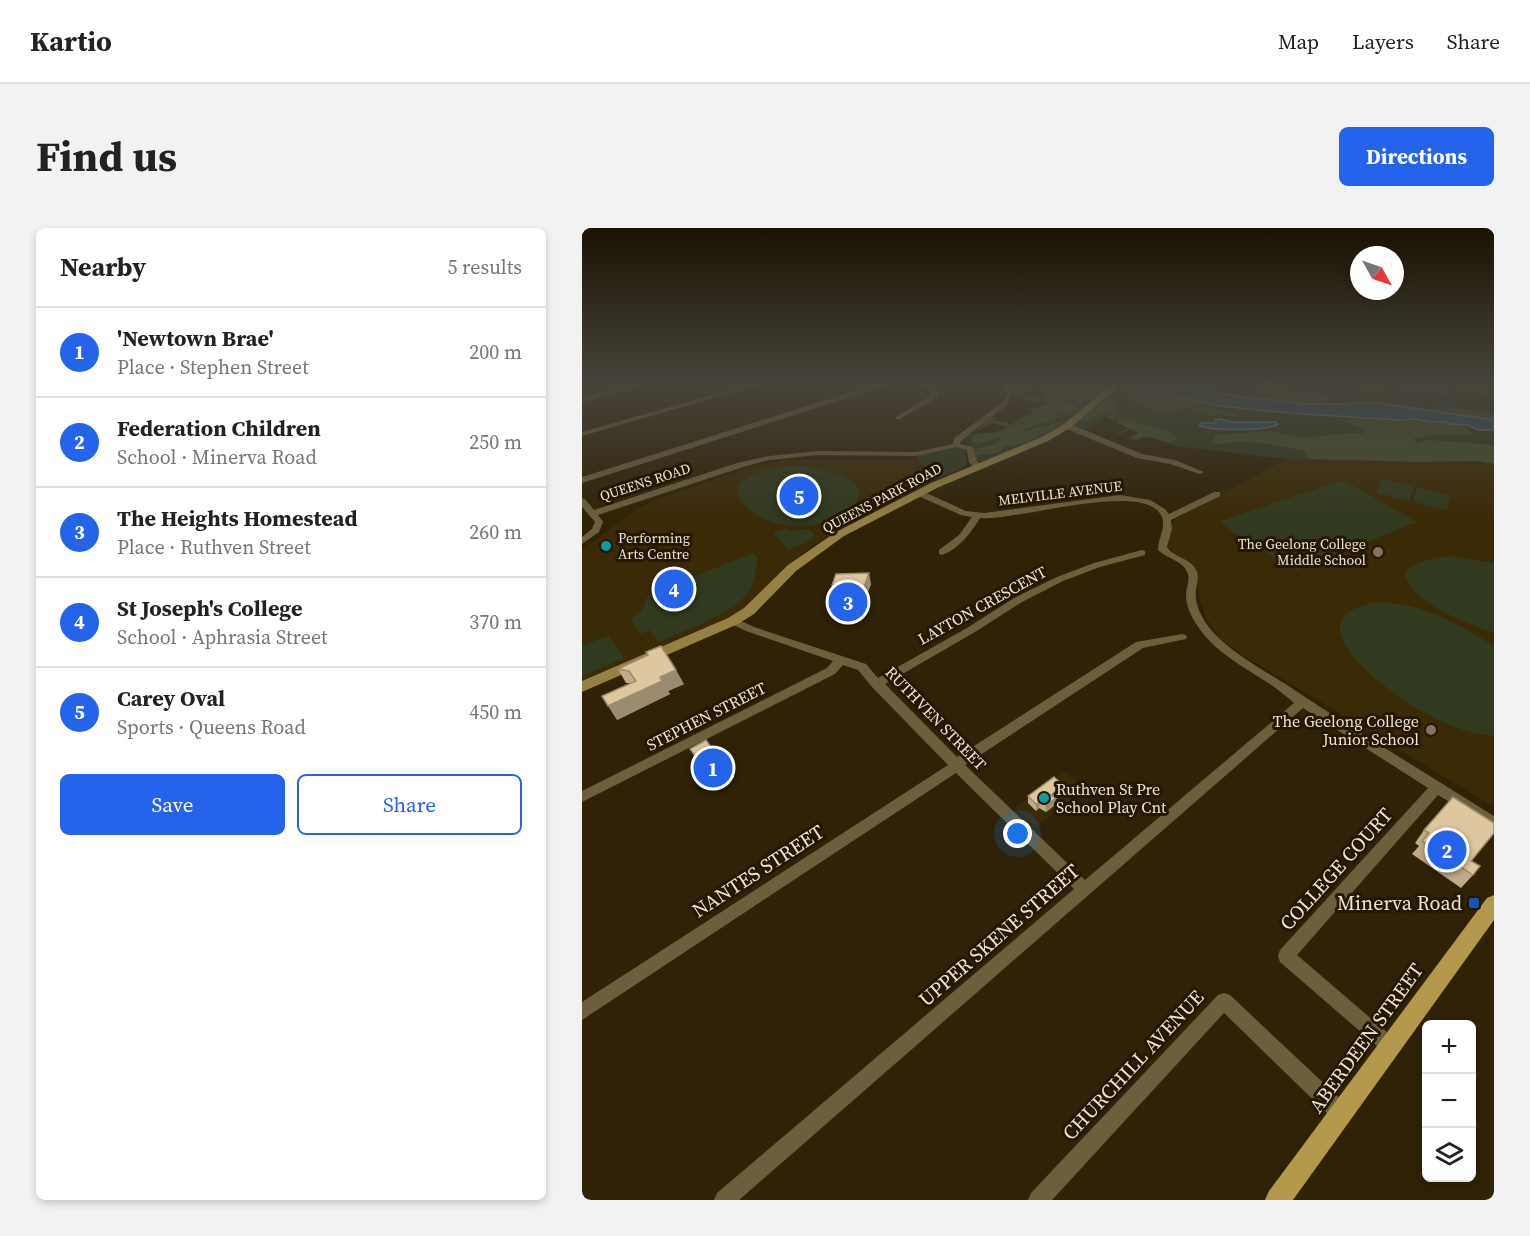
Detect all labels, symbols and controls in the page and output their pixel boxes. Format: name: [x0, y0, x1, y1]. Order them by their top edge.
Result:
text: Kartio: [30, 22, 112, 60]
text: Map: [1278, 27, 1319, 56]
text: Layers: [1352, 27, 1414, 56]
text: Share: [1447, 27, 1500, 56]
text: Find us: [36, 127, 177, 185]
button: Directions: [1339, 127, 1494, 186]
north arrow: [1350, 246, 1404, 300]
text: Nearby: [60, 249, 146, 285]
text: 5 results: [447, 253, 522, 281]
text: 'Newtown Brae': [117, 323, 274, 353]
text: 1: [74, 338, 85, 366]
text: 200 m: [469, 338, 522, 366]
text: Place · Stephen Street: [117, 353, 309, 381]
text: Federation Children: [117, 413, 321, 443]
text: 2: [74, 428, 85, 456]
text: 250 m: [469, 428, 522, 456]
text: School · Minerva Road: [117, 443, 317, 471]
street label: QUEENS ROAD: [597, 458, 693, 506]
street label: QUEENS PARK ROAD: [819, 458, 945, 538]
pin: 5: [780, 474, 818, 518]
street label: MELVILLE AVENUE: [997, 476, 1123, 510]
text: The Heights Homestead: [117, 503, 357, 533]
text: 3: [74, 518, 85, 546]
text: 260 m: [469, 518, 522, 546]
place label: Performing Arts Centre: [618, 528, 690, 564]
text: Place · Ruthven Street: [117, 533, 311, 561]
place label: The Geelong College Middle School: [1238, 534, 1366, 570]
marker: Performing Arts Centre: [599, 539, 613, 553]
marker: The Geelong College Middle School: [1371, 545, 1385, 559]
street label: LAYTON CRESCENT: [914, 560, 1051, 650]
pin: 4: [654, 566, 694, 612]
pin: 3: [828, 580, 868, 625]
text: St Joseph's College: [117, 593, 302, 623]
text: 4: [74, 608, 85, 636]
text: 370 m: [469, 608, 522, 636]
text: School · Aphrasia Street: [117, 623, 328, 651]
street label: RUTHVEN STREET: [881, 661, 992, 775]
street label: STEPHEN STREET: [642, 676, 770, 756]
text: Carey Oval: [117, 683, 225, 713]
text: 5: [74, 698, 85, 726]
text: 450 m: [469, 698, 522, 726]
place label: The Geelong College Junior School: [1273, 710, 1419, 750]
text: Sports · Queens Road: [117, 713, 306, 741]
marker: The Geelong College Junior School: [1424, 723, 1438, 737]
pin: 1: [694, 746, 732, 790]
button: Save: [60, 774, 285, 835]
button: Share: [297, 774, 522, 835]
place label: Ruthven St Pre School Play Cnt: [1056, 778, 1167, 818]
marker: Ruthven St Pre School Play Cnt: [1037, 791, 1051, 805]
street label: COLLEGE COURT: [1273, 801, 1399, 937]
street label: NANTES STREET: [687, 818, 829, 924]
your location: [1003, 819, 1032, 848]
pin: 2: [1428, 828, 1466, 872]
street label: UPPER SKENE STREET: [912, 857, 1086, 1013]
place label: Minerva Road: [1337, 889, 1463, 917]
marker: Minerva Road: [1467, 896, 1481, 910]
street label: ABERDEEN STREET: [1302, 957, 1430, 1119]
street label: CHURCHILL AVENUE: [1056, 984, 1210, 1146]
map controls: [1422, 1020, 1476, 1182]
button: +: [1422, 1020, 1476, 1074]
button: −: [1422, 1074, 1476, 1128]
button: layers: [1422, 1128, 1476, 1182]

